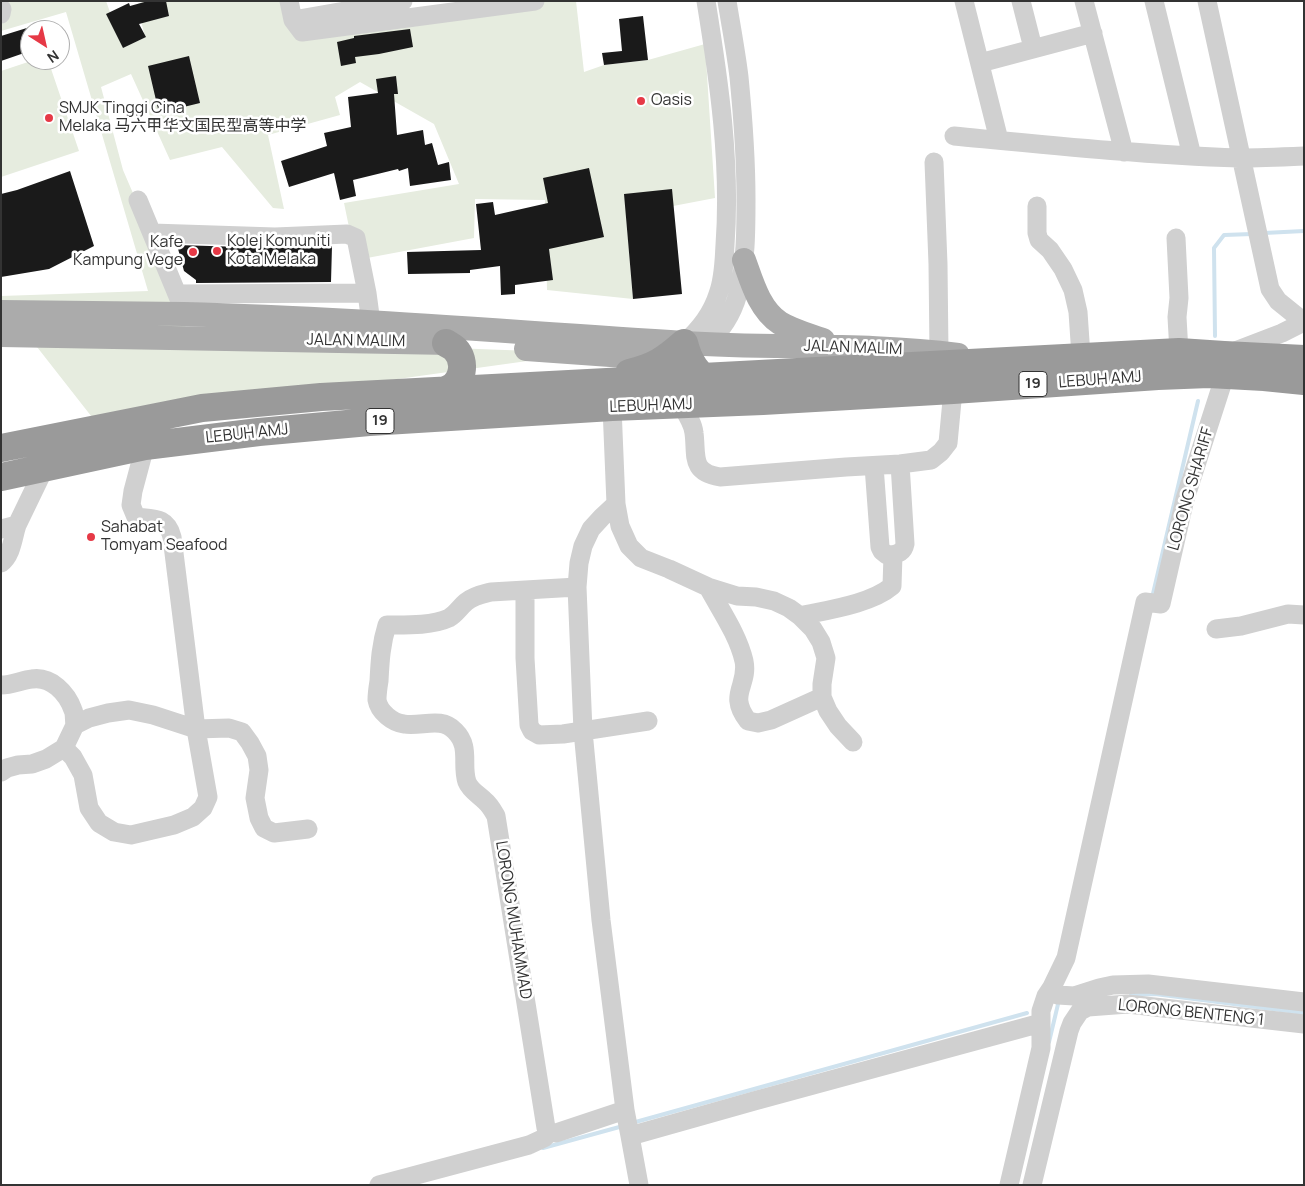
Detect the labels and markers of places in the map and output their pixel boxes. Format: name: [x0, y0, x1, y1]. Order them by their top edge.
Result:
place label: Oasis: [651, 91, 692, 111]
marker: Oasis: [635, 95, 647, 107]
place label: SMJK Tinggi Cina Melaka 马六甲华文国民型高等中学: [59, 99, 306, 137]
marker: SMJK Tinggi Cina Melaka 马六甲华文国民型高等中学: [43, 112, 55, 124]
place label: Kolej Komuniti Kota Melaka: [227, 232, 330, 270]
place label: Kafe Kampung Vege: [73, 233, 183, 271]
marker: Kolej Komuniti Kota Melaka: [211, 245, 223, 257]
marker: Kafe Kampung Vege: [187, 246, 199, 258]
place label: Sahabat Tomyam Seafood: [101, 518, 227, 556]
marker: Sahabat Tomyam Seafood: [85, 531, 97, 543]

